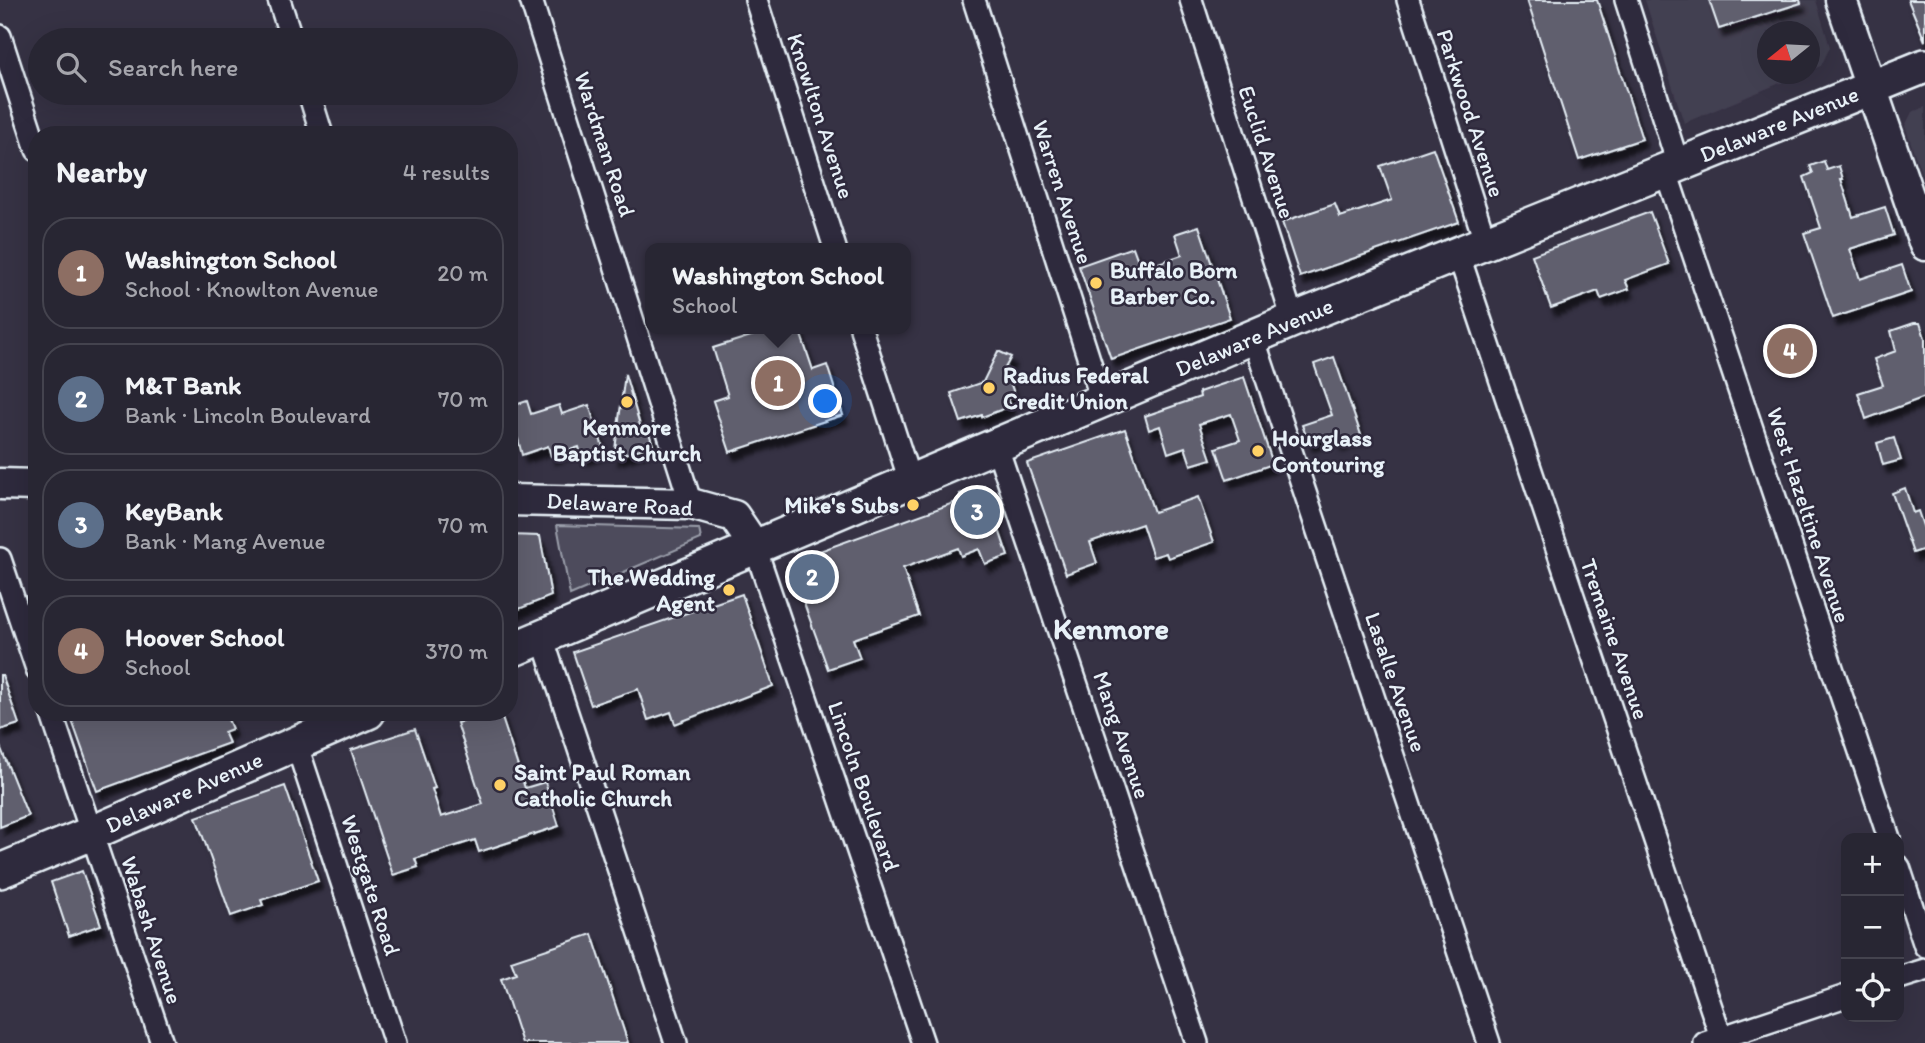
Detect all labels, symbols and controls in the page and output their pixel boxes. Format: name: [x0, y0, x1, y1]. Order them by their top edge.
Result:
north arrow: [1757, 21, 1820, 84]
street label: Parkwood Avenue: [1431, 25, 1511, 201]
search box: [28, 28, 518, 105]
street label: Knowlton Avenue: [781, 30, 861, 202]
icon: search: [52, 48, 90, 86]
text: Search here: [108, 51, 238, 83]
street label: Wardman Road: [568, 68, 642, 220]
street label: Delaware Avenue: [1695, 79, 1863, 169]
street label: Euclid Avenue: [1232, 82, 1302, 222]
street label: Warren Avenue: [1027, 116, 1099, 268]
text: Nearby: [56, 153, 147, 190]
text: 4 results: [403, 158, 490, 186]
text: Washington School: [125, 243, 337, 275]
popup: [645, 243, 911, 334]
place label: Buffalo Born Barber Co.: [1110, 256, 1238, 310]
text: 1: [76, 259, 86, 287]
text: 20 m: [437, 259, 488, 287]
text: Washington School: [672, 259, 884, 291]
text: School · Knowlton Avenue: [125, 275, 378, 303]
marker: Buffalo Born Barber Co.: [1088, 275, 1104, 291]
text: School: [672, 291, 737, 319]
street label: Delaware Avenue: [1171, 291, 1337, 383]
pin: 4: [1767, 325, 1813, 377]
pin: 1: [755, 357, 801, 409]
place label: Radius Federal Credit Union: [1003, 361, 1149, 415]
text: M&T Bank: [125, 369, 241, 401]
marker: Radius Federal Credit Union: [981, 380, 997, 396]
your location: [808, 384, 842, 418]
text: 2: [75, 385, 87, 413]
text: 70 m: [438, 385, 488, 413]
marker: Kenmore Baptist Church: [619, 394, 635, 410]
text: Bank · Lincoln Boulevard: [125, 401, 370, 429]
street label: West Hazeltine Avenue: [1761, 404, 1857, 626]
place label: Kenmore Baptist Church: [553, 413, 702, 467]
place label: Hourglass Contouring: [1272, 424, 1386, 478]
marker: Hourglass Contouring: [1250, 443, 1266, 459]
street label: Delaware Road: [546, 486, 694, 522]
pin: 3: [954, 486, 1000, 538]
place label: Mike's Subs: [785, 491, 899, 519]
text: KeyBank: [125, 495, 223, 527]
marker: Mike's Subs: [905, 497, 921, 513]
text: 3: [75, 511, 87, 539]
text: 70 m: [438, 511, 488, 539]
text: Bank · Mang Avenue: [125, 527, 325, 555]
pin: 2: [789, 551, 835, 603]
street label: Tremaine Avenue: [1574, 555, 1656, 723]
place label: The Wedding Agent: [587, 563, 716, 617]
marker: The Wedding Agent: [721, 582, 737, 598]
street label: Lasalle Avenue: [1359, 608, 1433, 756]
district label: Kenmore: [1053, 610, 1169, 647]
text: Hoover School: [125, 621, 284, 653]
text: 4: [74, 637, 88, 665]
text: 370 m: [425, 637, 488, 665]
text: School: [125, 653, 190, 681]
street label: Mang Avenue: [1087, 668, 1157, 802]
street label: Lincoln Boulevard: [822, 697, 906, 875]
street label: Delaware Avenue: [101, 745, 267, 839]
place label: Saint Paul Roman Catholic Church: [514, 758, 691, 812]
marker: Saint Paul Roman Catholic Church: [492, 777, 508, 793]
street label: Westgate Road: [335, 811, 407, 959]
map controls: [1841, 833, 1904, 1022]
button: +: [1841, 833, 1904, 896]
street label: Wabash Avenue: [115, 853, 189, 1007]
button: −: [1841, 896, 1904, 959]
button: locate: [1841, 959, 1904, 1022]

